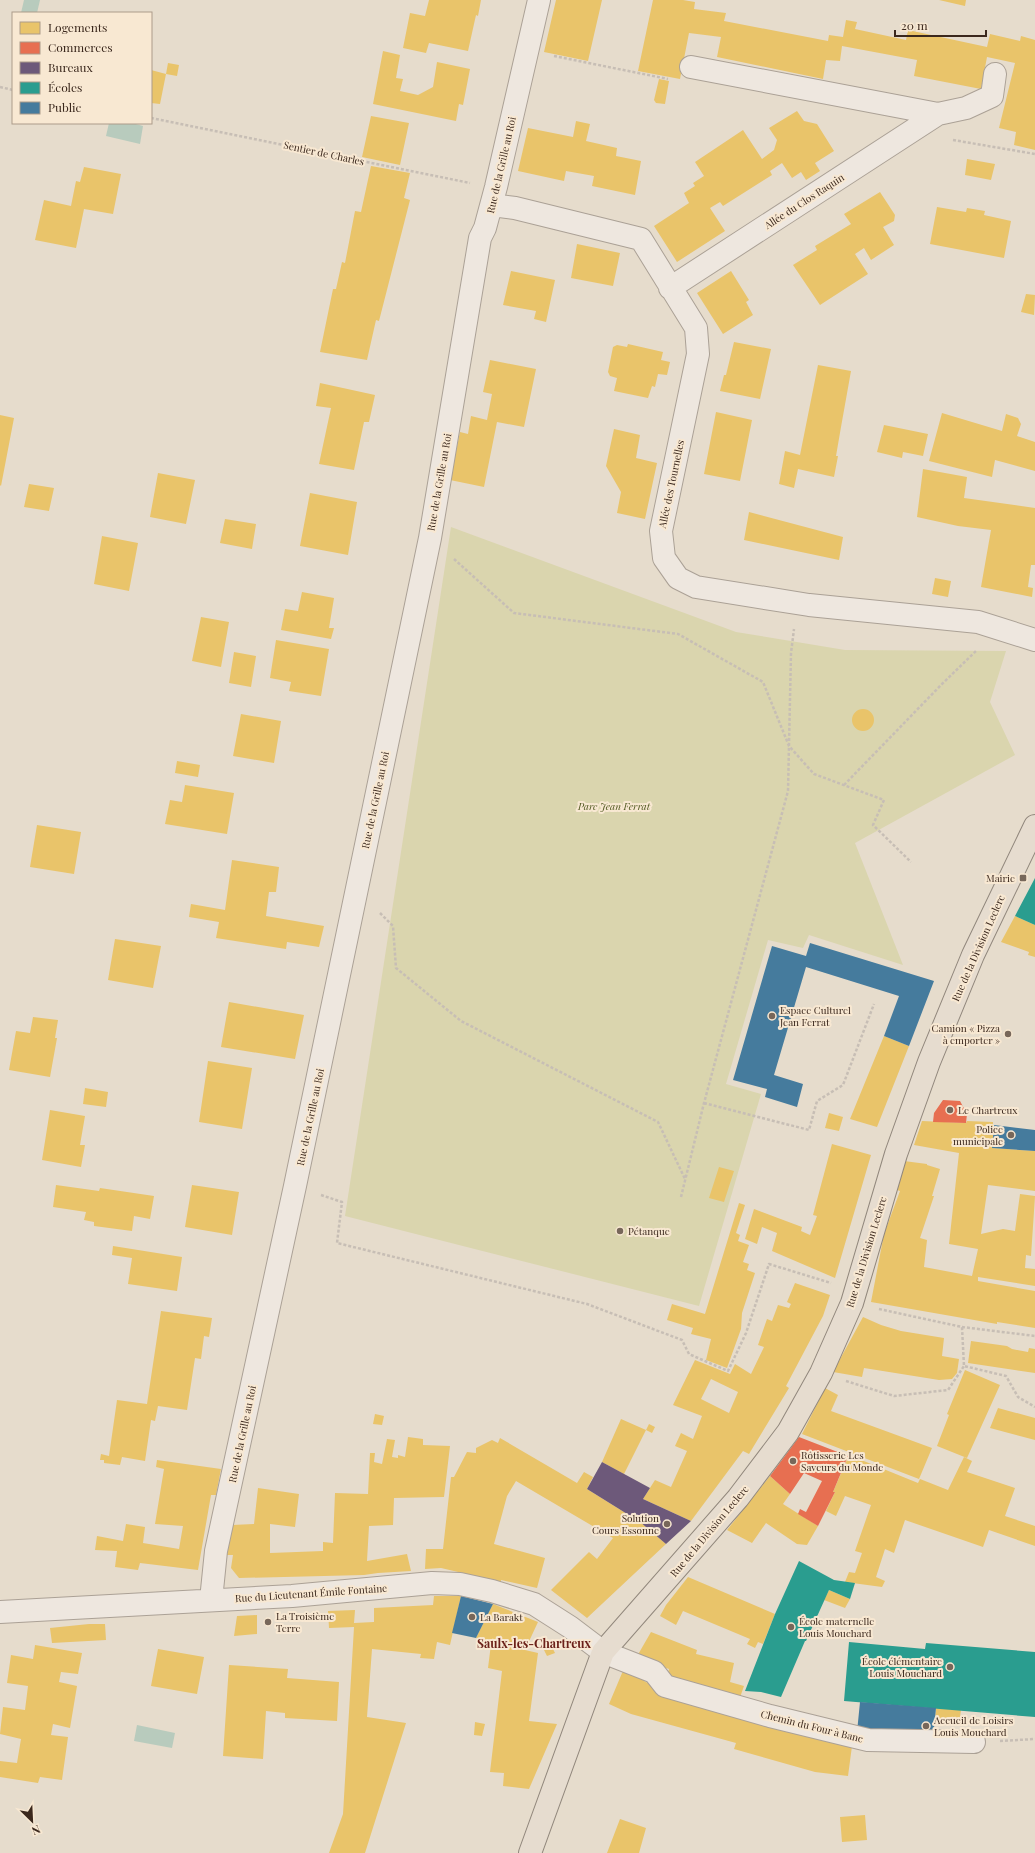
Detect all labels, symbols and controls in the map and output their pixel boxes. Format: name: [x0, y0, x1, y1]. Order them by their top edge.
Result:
legend: [12, 12, 152, 124]
scale bar: [895, 12, 986, 38]
text: 20 m: [901, 17, 928, 33]
text: Logements: [48, 19, 107, 35]
text: Commerces: [48, 39, 113, 55]
text: Bureaux: [48, 59, 94, 75]
text: Écoles: [48, 79, 82, 95]
text: Public: [48, 99, 82, 115]
street label: Rue de la Grille au Roi: [483, 115, 519, 215]
street label: Sentier de Charles: [282, 138, 366, 168]
street label: Allée du Clos Raquin: [761, 170, 847, 233]
street label: Rue de la Grille au Roi: [424, 432, 454, 532]
street label: Allée des Tournelles: [655, 439, 687, 530]
street label: Rue de la Grille au Roi: [358, 750, 392, 850]
park label: Parc Jean Ferrat: [577, 799, 651, 813]
place label: Mairie: [986, 871, 1015, 885]
marker: Mairie: [1018, 873, 1028, 883]
street label: Rue de la Division Leclerc: [948, 892, 1008, 1003]
place label: Espace Culturel Jean Ferrat: [779, 1003, 851, 1029]
marker: Espace Culturel Jean Ferrat: [767, 1011, 777, 1021]
place label: Camion « Pizza à emporter »: [932, 1021, 1000, 1047]
marker: Camion « Pizza à emporter »: [1003, 1029, 1013, 1039]
street label: Rue de la Grille au Roi: [293, 1067, 327, 1167]
place label: Le Chartreux: [958, 1103, 1018, 1117]
marker: Le Chartreux: [945, 1105, 955, 1115]
place label: Police municipale: [953, 1122, 1003, 1148]
marker: Police municipale: [1006, 1130, 1016, 1140]
street label: Rue de la Division Leclerc: [842, 1195, 890, 1309]
place label: Pétanque: [628, 1224, 670, 1238]
marker: Pétanque: [615, 1226, 625, 1236]
street label: Rue de la Grille au Roi: [225, 1384, 259, 1484]
place label: Rôtisserie Les Saveurs du Monde: [801, 1448, 883, 1474]
marker: Rôtisserie Les Saveurs du Monde: [788, 1456, 798, 1466]
street label: Rue de la Division Leclerc: [667, 1482, 751, 1580]
place label: Solution Cours Essonne: [592, 1511, 659, 1537]
marker: Solution Cours Essonne: [662, 1519, 672, 1529]
street label: Rue du Lieutenant Émile Fontaine: [234, 1581, 388, 1605]
place label: La Troisième Terre: [276, 1609, 334, 1635]
place label: La Barakt: [480, 1610, 523, 1624]
marker: La Barakt: [467, 1612, 477, 1622]
place label: École maternelle Louis Mouchard: [799, 1614, 874, 1640]
marker: La Troisième Terre: [263, 1617, 273, 1627]
marker: École maternelle Louis Mouchard: [786, 1622, 796, 1632]
district label: Saulx-les-Chartreux: [477, 1635, 592, 1651]
place label: École élémentaire Louis Mouchard: [862, 1654, 942, 1680]
marker: École élémentaire Louis Mouchard: [945, 1662, 955, 1672]
street label: Chemin du Four à Banc: [759, 1706, 865, 1746]
place label: Accueil de Loisirs Louis Mouchard: [933, 1713, 1013, 1739]
marker: Accueil de Loisirs Louis Mouchard: [921, 1721, 931, 1731]
north arrow: [12, 1801, 52, 1841]
text: N: [30, 1822, 43, 1839]

